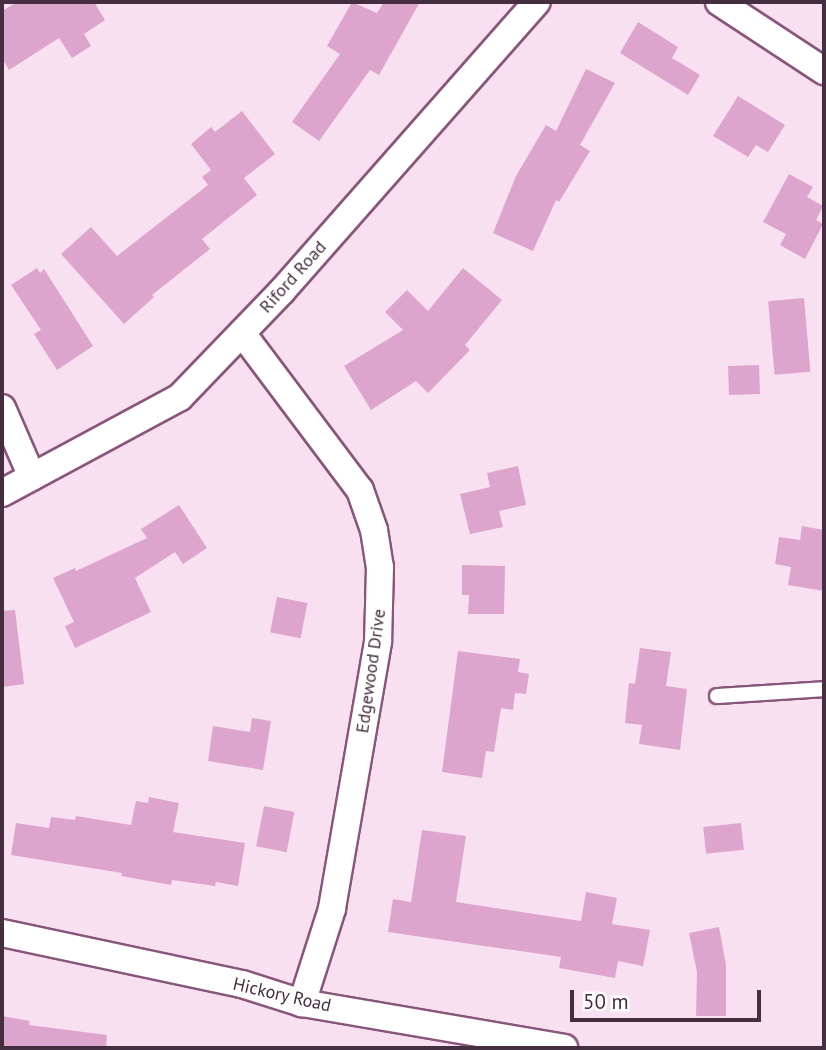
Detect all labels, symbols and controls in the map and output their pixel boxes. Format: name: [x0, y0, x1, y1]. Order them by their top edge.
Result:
street label: Riford Road: [255, 237, 331, 317]
street label: Edgewood Drive: [352, 608, 390, 734]
street label: Hickory Road: [231, 973, 333, 1017]
scale bar: [574, 976, 765, 1020]
text: 50 m: [583, 988, 629, 1015]

